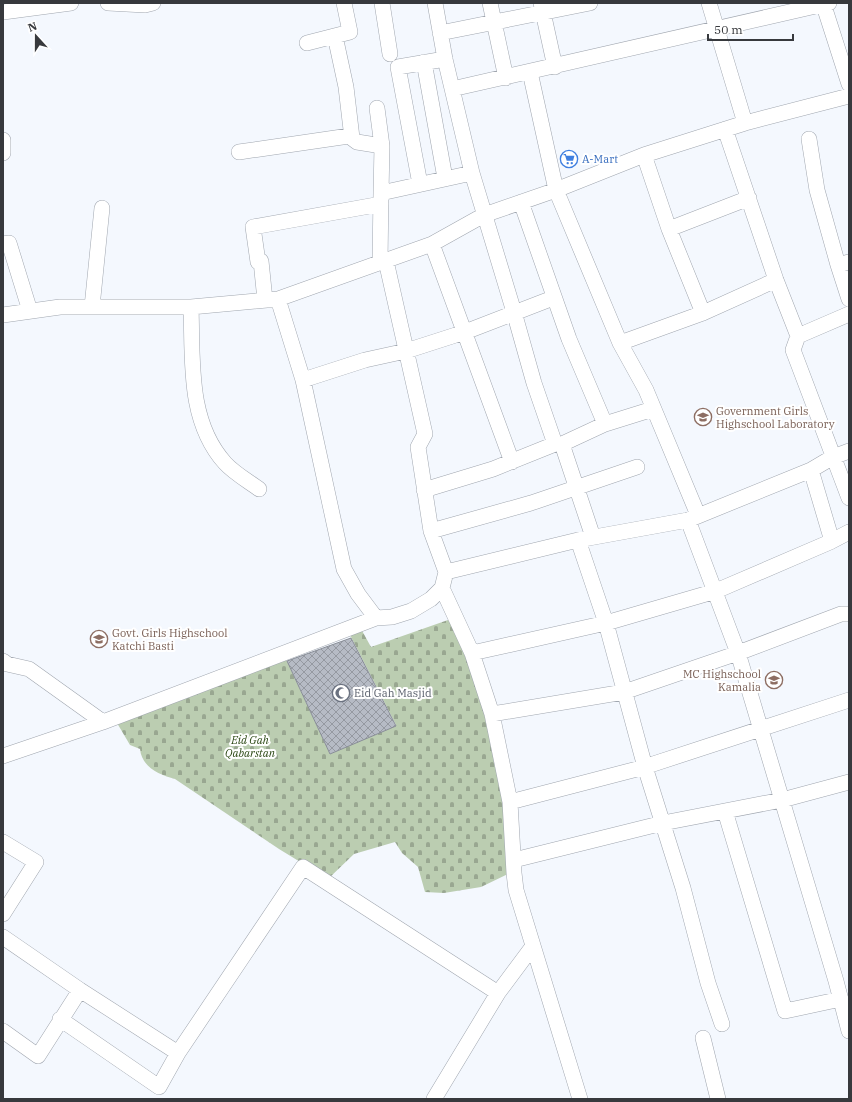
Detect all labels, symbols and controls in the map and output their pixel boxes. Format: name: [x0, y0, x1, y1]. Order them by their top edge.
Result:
north arrow: [16, 16, 56, 56]
scale bar: [708, 16, 793, 42]
text: N: [26, 18, 39, 35]
text: 50 m: [714, 22, 743, 37]
supermarket icon: A-Mart: [559, 149, 579, 169]
place label: A-Mart: [582, 152, 618, 166]
place label: Government Girls Highschool Laboratory: [716, 404, 835, 431]
school or university icon: Government Girls Highschool Laboratory: [693, 407, 713, 427]
place label: Govt. Girls Highschool Katchi Basti: [112, 626, 228, 653]
school or university icon: Govt. Girls Highschool Katchi Basti: [89, 629, 109, 649]
place label: MC Highschool Kamalia: [683, 667, 761, 694]
school or university icon: MC Highschool Kamalia: [764, 670, 784, 690]
mosque icon: Eid Gah Masjid: [331, 683, 351, 703]
place label: Eid Gah Masjid: [354, 686, 432, 700]
park label: Eid Gah Qabarstan: [225, 733, 276, 760]

